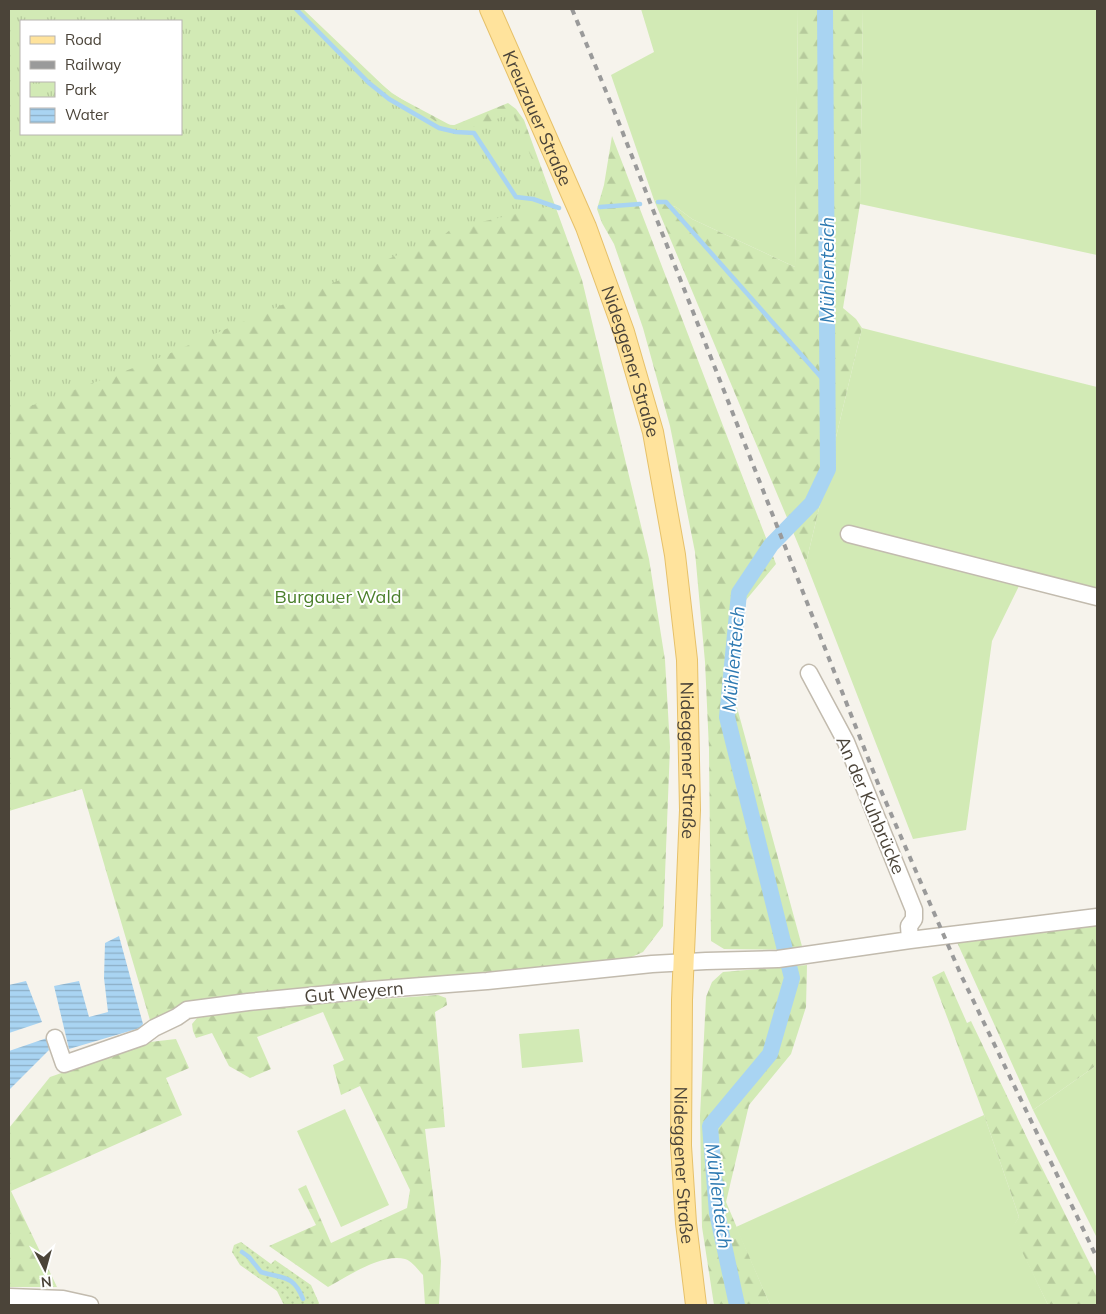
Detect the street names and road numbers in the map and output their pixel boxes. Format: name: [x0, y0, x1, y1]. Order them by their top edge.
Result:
street label: Kreuzauer Straße: [498, 47, 578, 189]
street label: Nideggener Straße: [597, 282, 665, 440]
street label: Nideggener Straße: [676, 681, 702, 840]
street label: An der Kuhbrücke: [832, 732, 910, 878]
street label: Gut Weyern: [303, 976, 405, 1008]
street label: Nideggener Straße: [669, 1086, 700, 1245]

